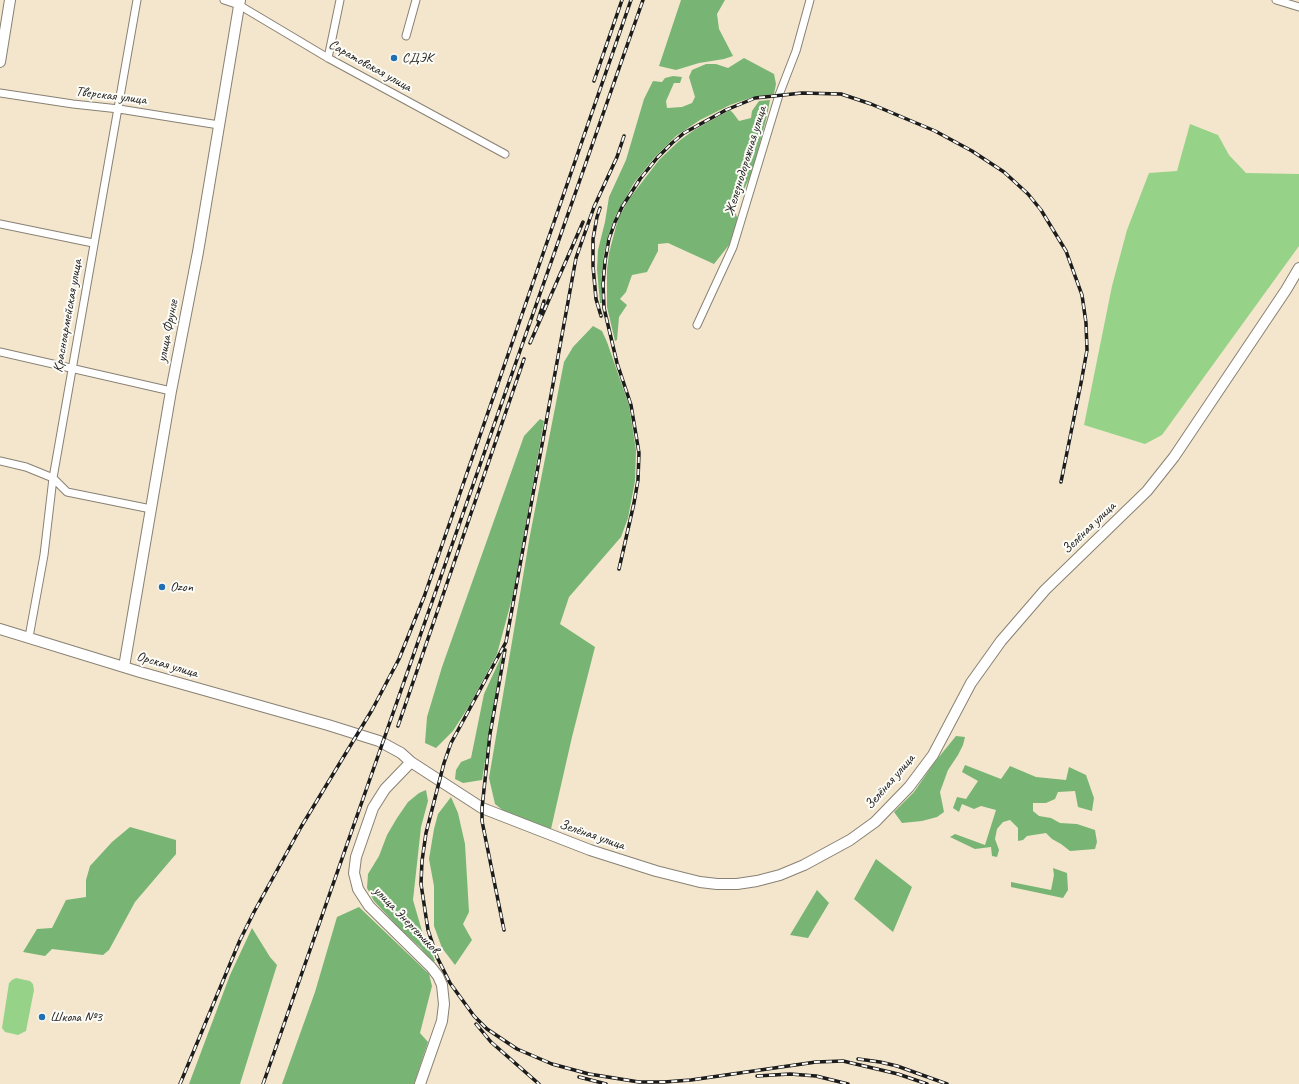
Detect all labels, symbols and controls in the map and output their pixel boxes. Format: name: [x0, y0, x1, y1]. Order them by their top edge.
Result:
street label: Саратовская улица: [326, 36, 414, 96]
place label: СДЭК: [402, 50, 433, 66]
marker: СДЭК: [389, 53, 399, 63]
street label: Тверская улица: [75, 83, 147, 109]
street label: Железнодорожная улица: [721, 104, 771, 218]
street label: Красноармейская улица: [50, 258, 86, 374]
street label: улица Фрунзе: [154, 298, 182, 364]
street label: Зелёная улица: [1059, 498, 1119, 558]
place label: Ozon: [170, 579, 193, 595]
marker: Ozon: [157, 582, 167, 592]
street label: Орская улица: [134, 648, 200, 682]
street label: Зелёная улица: [861, 751, 919, 813]
street label: Зелёная улица: [557, 816, 627, 854]
street label: улица Энергетиков: [370, 883, 442, 957]
place label: Школа №3: [50, 1009, 102, 1025]
marker: Школа №3: [37, 1012, 47, 1022]

